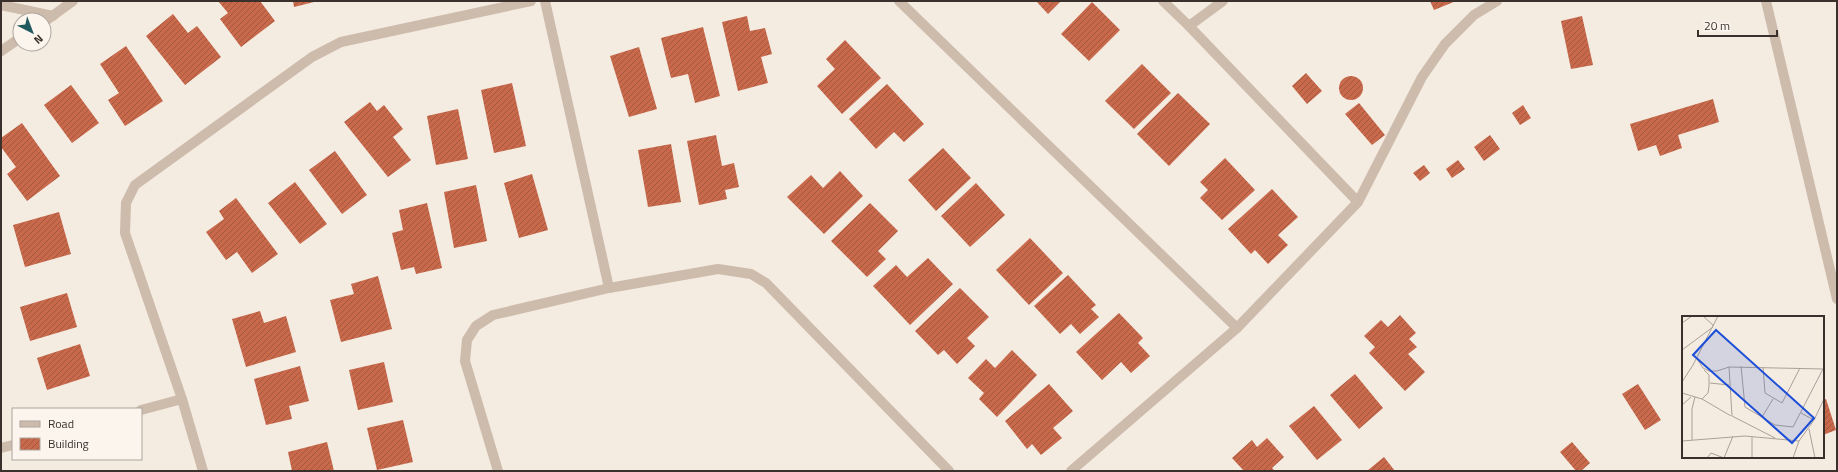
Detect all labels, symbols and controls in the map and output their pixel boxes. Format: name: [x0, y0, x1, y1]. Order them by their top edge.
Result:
north arrow: [12, 12, 52, 52]
scale bar: [1698, 12, 1777, 38]
text: 20 m: [1704, 16, 1730, 35]
text: N: [31, 31, 47, 48]
inset map: [1682, 316, 1824, 458]
legend: [12, 408, 142, 460]
text: Road: [48, 414, 74, 433]
text: Building: [48, 434, 89, 453]

